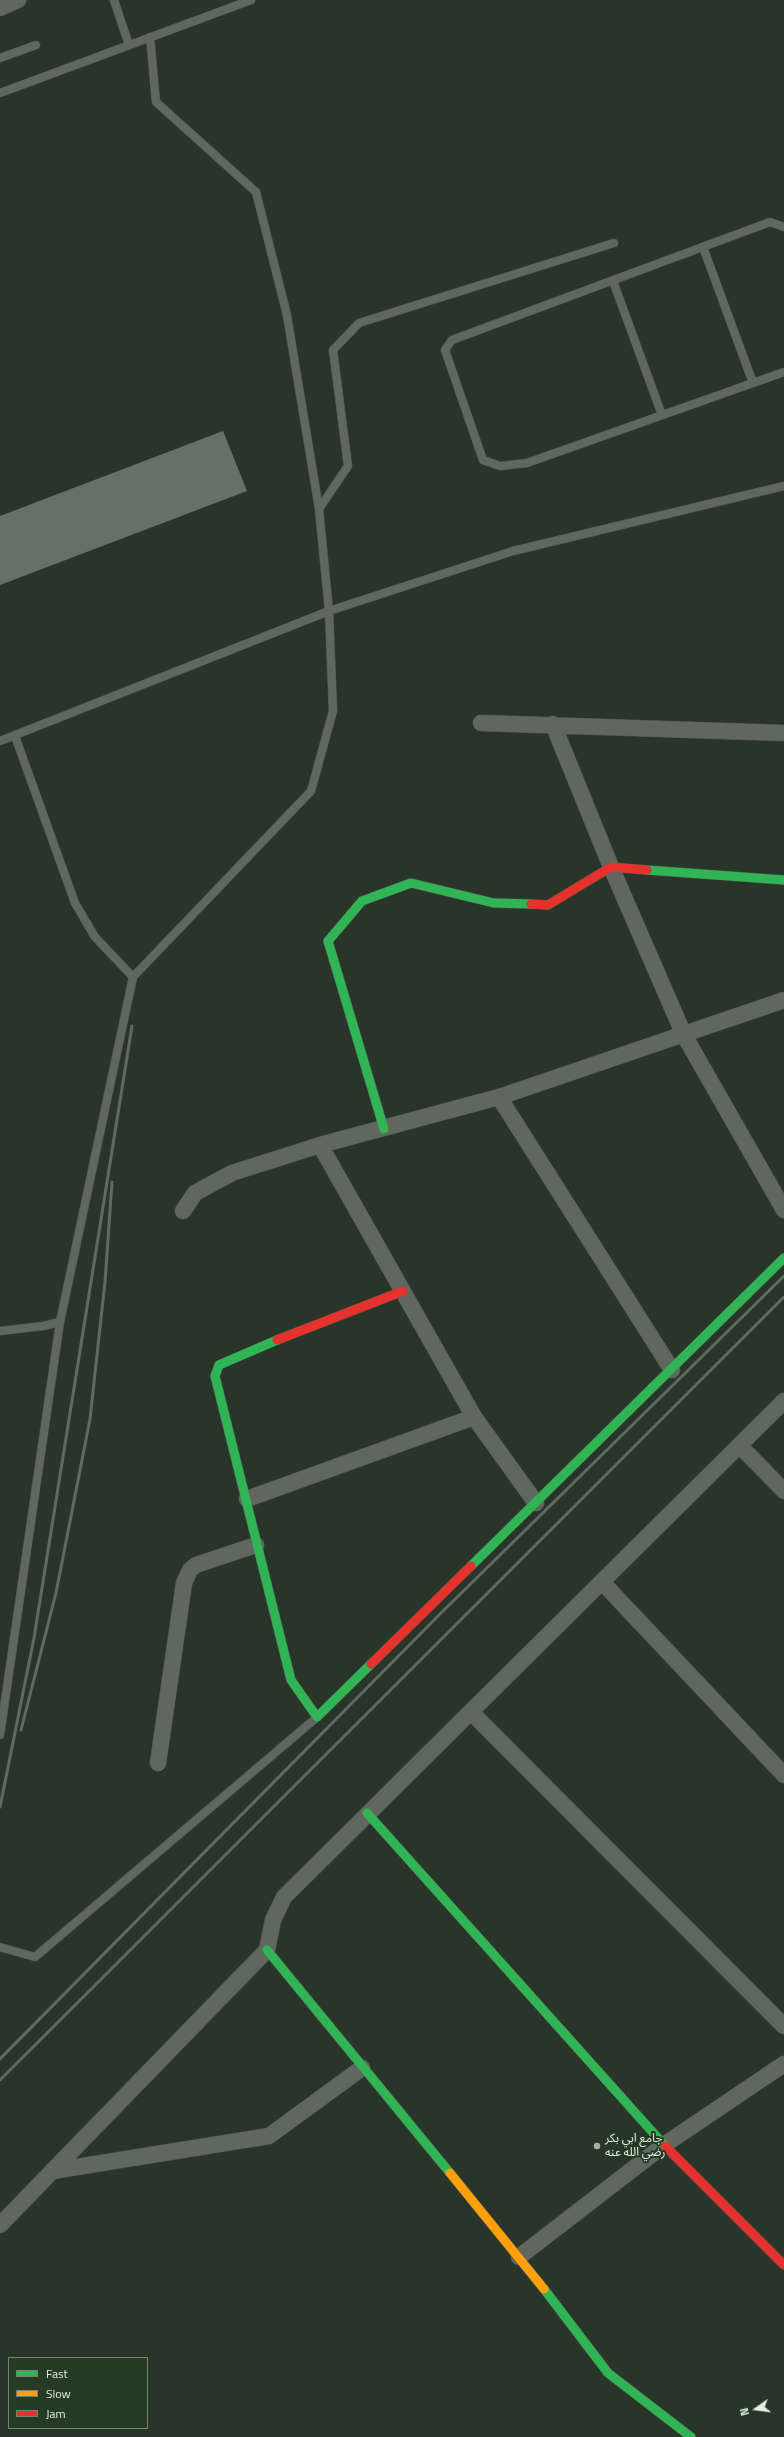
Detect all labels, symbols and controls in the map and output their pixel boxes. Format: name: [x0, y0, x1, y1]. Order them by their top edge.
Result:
place label: جامع ابي بكر رضي الله عنه: [605, 2132, 665, 2160]
marker: جامع ابي بكر رضي الله عنه: [592, 2141, 602, 2151]
legend: [8, 2357, 148, 2429]
text: Fast: [46, 2364, 68, 2383]
text: Slow: [46, 2384, 71, 2403]
north arrow: [736, 2389, 776, 2429]
text: Jam: [46, 2404, 66, 2423]
text: N: [736, 2406, 753, 2418]

